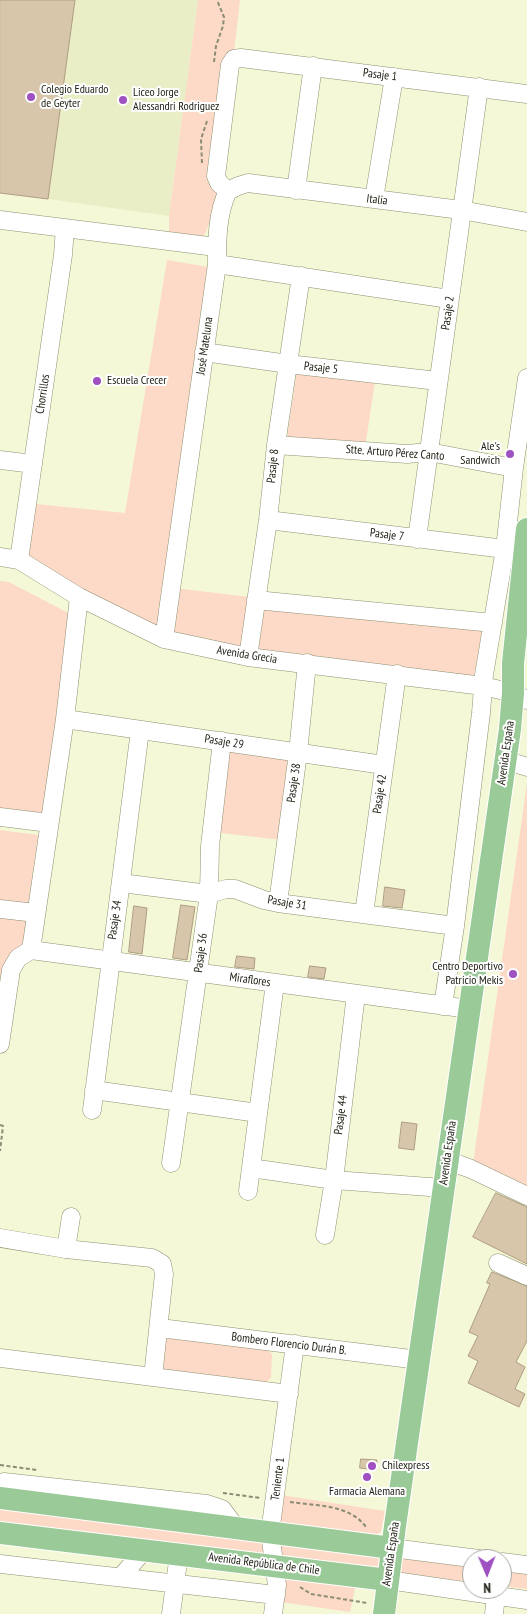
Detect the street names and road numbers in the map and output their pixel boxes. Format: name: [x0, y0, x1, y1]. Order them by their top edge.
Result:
street label: Pasaje 1: [362, 66, 398, 84]
street label: Italia: [366, 192, 388, 208]
street label: Pasaje 2: [438, 295, 458, 331]
street label: José Mateluna: [194, 316, 216, 376]
street label: Pasaje 5: [303, 359, 339, 377]
street label: Chorrillos: [33, 373, 53, 415]
street label: Stte. Arturo Pérez Canto: [345, 442, 445, 464]
street label: Pasaje 8: [264, 448, 282, 484]
street label: Pasaje 7: [369, 526, 405, 544]
street label: Avenida Grecia: [216, 643, 278, 667]
street label: Avenida España: [494, 720, 518, 786]
street label: Pasaje 29: [203, 732, 245, 752]
street label: Pasaje 38: [284, 762, 304, 804]
street label: Pasaje 42: [370, 773, 390, 815]
street label: Pasaje 31: [266, 893, 308, 913]
street label: Pasaje 34: [105, 899, 125, 941]
street label: Pasaje 36: [191, 932, 211, 974]
street label: Miraflores: [228, 970, 272, 990]
street label: Pasaje 44: [331, 1094, 351, 1136]
street label: Avenida España: [436, 1120, 460, 1186]
street label: Bombero Florencio Durán B.: [231, 1330, 347, 1358]
street label: Teniente 1: [268, 1457, 288, 1501]
street label: Avenida España: [379, 1521, 403, 1587]
street label: Avenida República de Chile: [208, 1550, 320, 1578]

